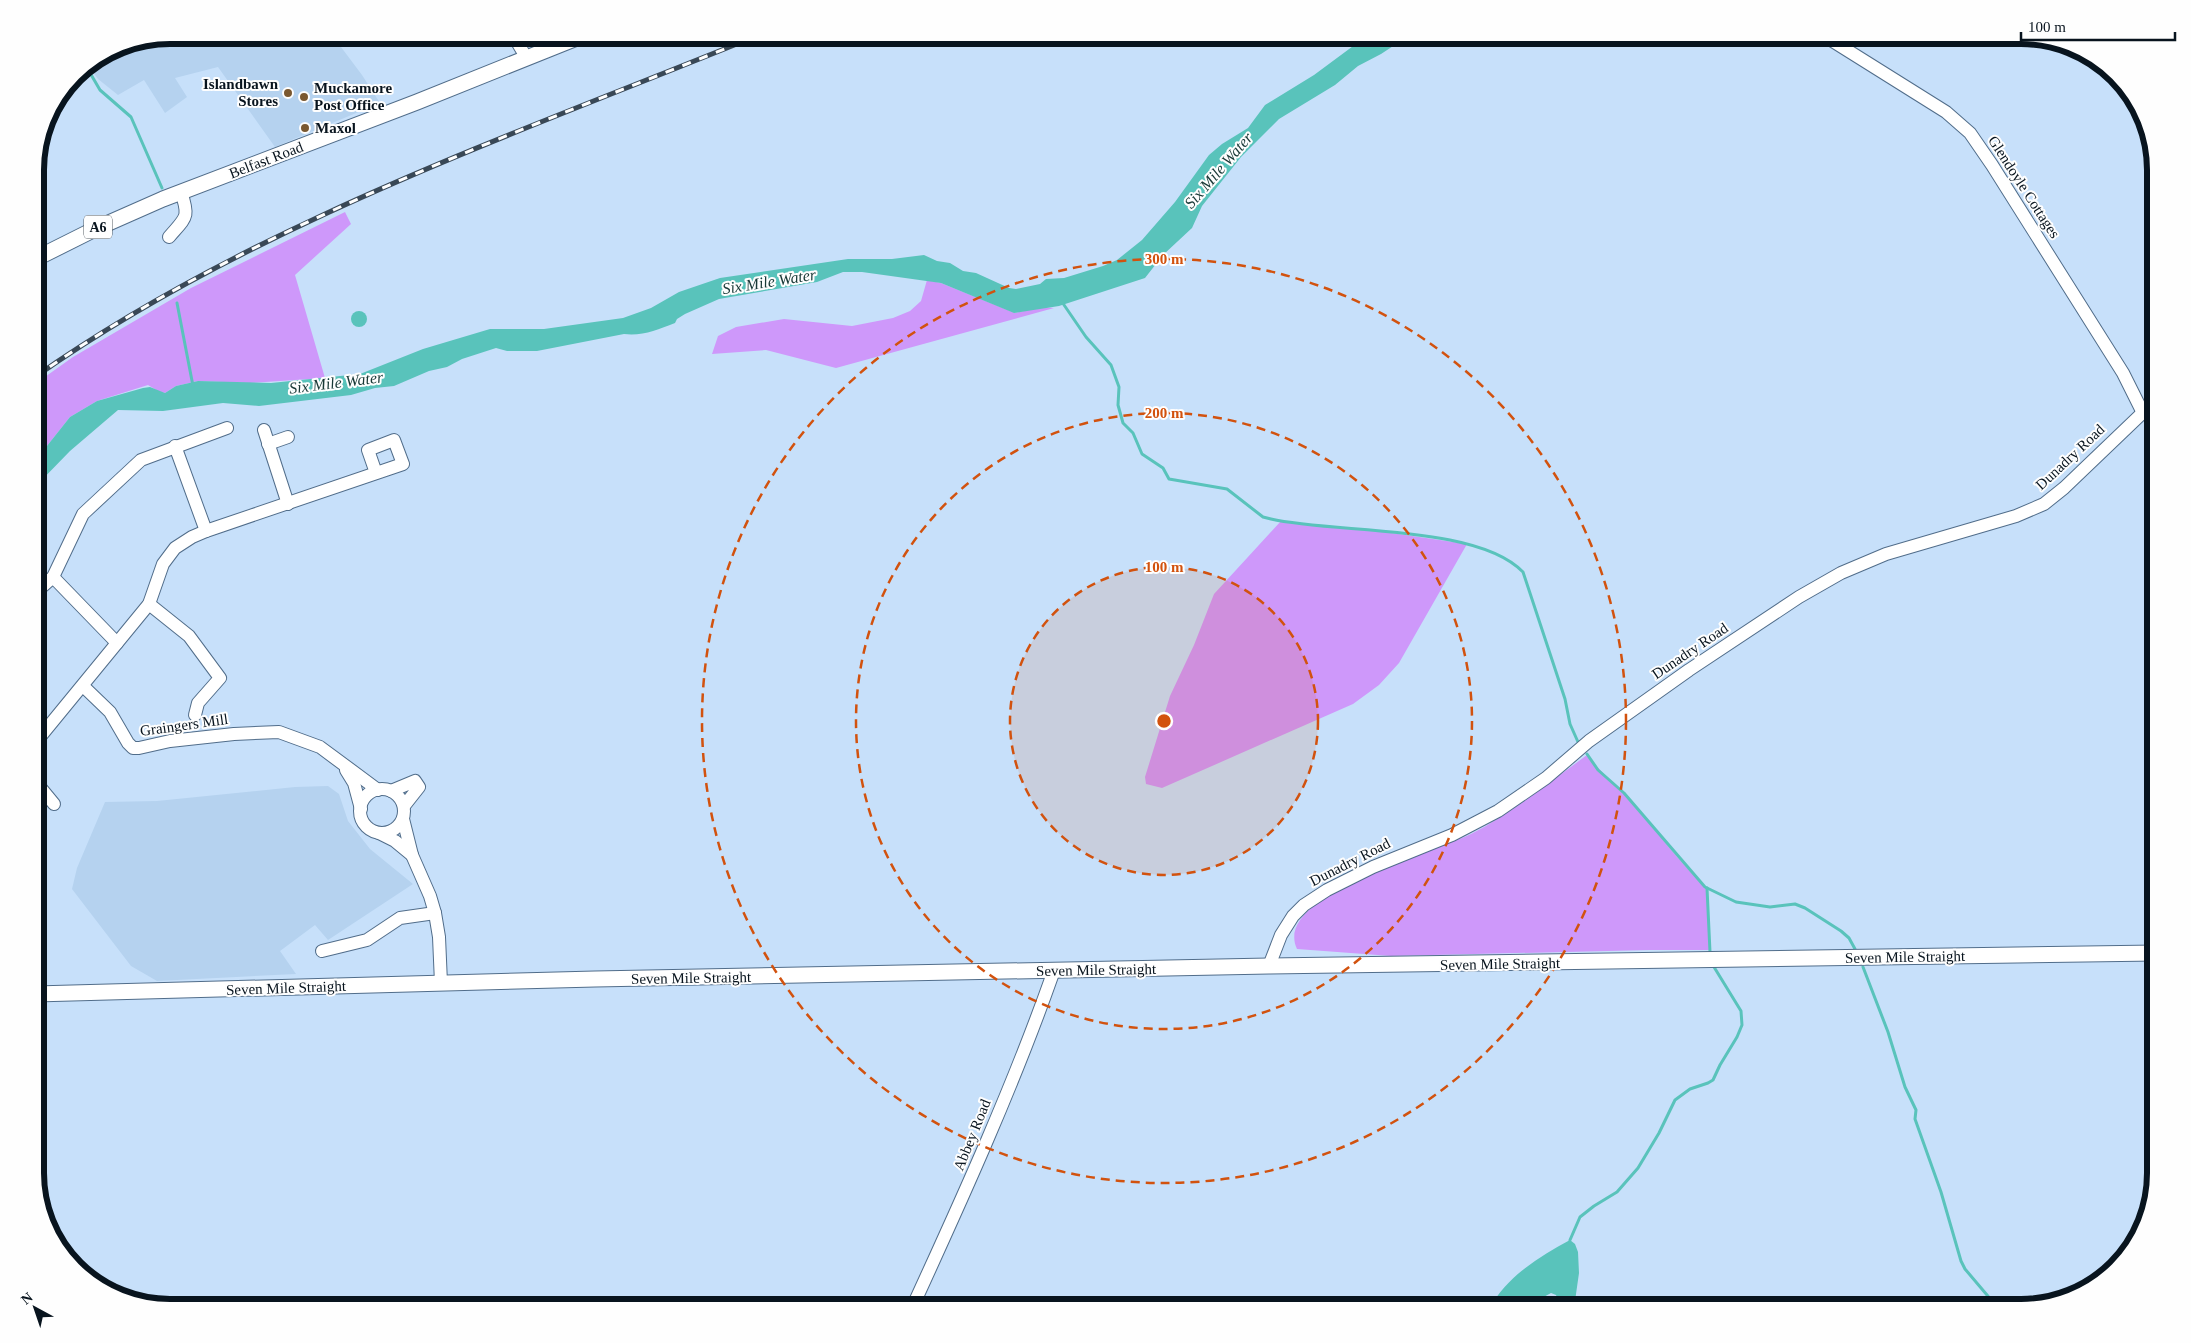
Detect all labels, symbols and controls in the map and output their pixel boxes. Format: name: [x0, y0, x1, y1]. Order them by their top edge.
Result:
scale bar: [2021, 10, 2175, 42]
text: 100 m: [2028, 19, 2066, 35]
place label: Islandbawn Stores: [203, 76, 279, 109]
place label: Muckamore Post Office: [314, 80, 392, 113]
marker: Islandbawn Stores: [282, 87, 294, 99]
marker: Muckamore Post Office: [298, 91, 310, 103]
place label: Maxol: [315, 120, 356, 136]
marker: Maxol: [299, 122, 311, 134]
water label: Six Mile Water: [1181, 129, 1256, 212]
street label: Glendoyle Cottages: [1985, 133, 2063, 241]
street label: Belfast Road: [227, 138, 306, 181]
road number: A6: [84, 216, 112, 238]
text: 300 m: [1145, 251, 1184, 267]
water label: Six Mile Water: [721, 266, 818, 297]
water label: Six Mile Water: [288, 368, 385, 397]
text: 200 m: [1145, 405, 1184, 421]
street label: Dunadry Road: [2032, 421, 2108, 493]
text: 100 m: [1145, 559, 1184, 575]
street label: Dunadry Road: [1649, 620, 1731, 682]
street label: Graingers Mill: [139, 711, 229, 739]
centre of rings: [1155, 712, 1173, 730]
street label: Dunadry Road: [1307, 835, 1393, 889]
street label: Seven Mile Straight: [1845, 948, 1966, 966]
street label: Seven Mile Straight: [1440, 955, 1561, 973]
street label: Seven Mile Straight: [1036, 961, 1157, 979]
street label: Seven Mile Straight: [631, 969, 752, 987]
street label: Seven Mile Straight: [226, 978, 347, 998]
street label: Abbey Road: [950, 1097, 994, 1173]
north arrow: [10, 1283, 60, 1333]
text: N: [18, 1289, 36, 1307]

